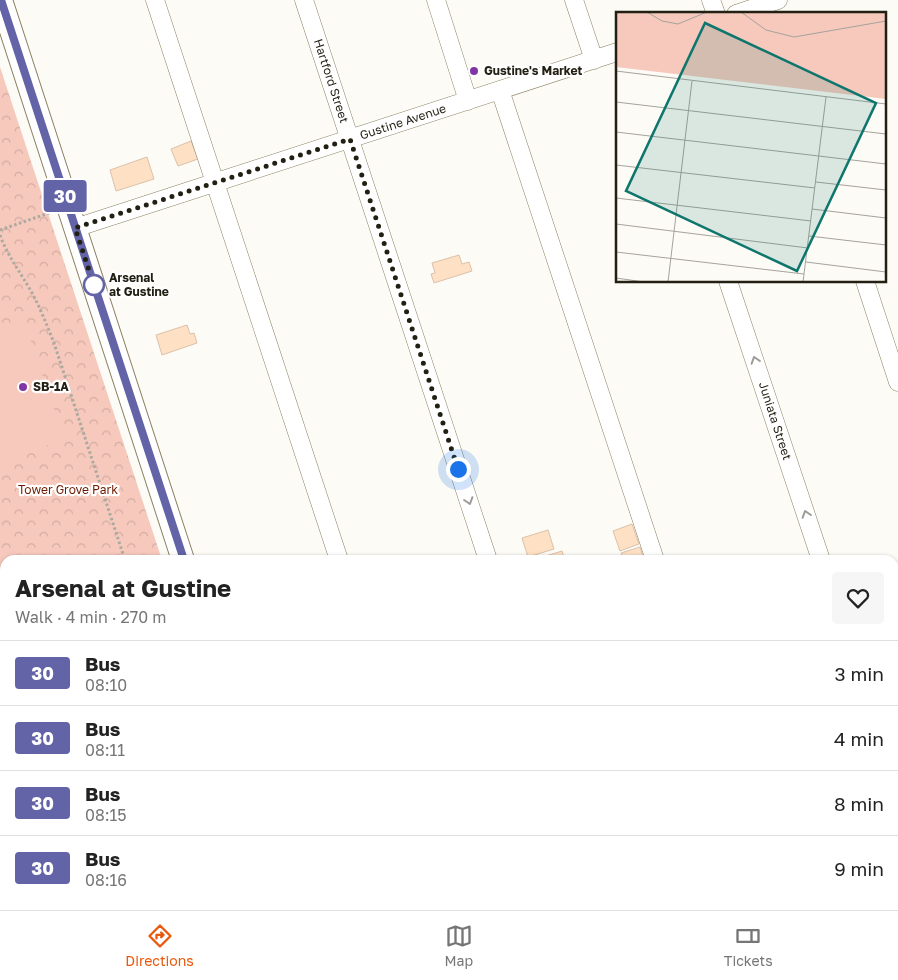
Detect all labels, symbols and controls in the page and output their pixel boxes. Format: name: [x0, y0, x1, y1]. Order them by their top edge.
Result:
inset map: [616, 12, 886, 282]
street label: Hartford Street: [311, 37, 352, 125]
place label: Gustine's Market: [484, 63, 583, 78]
marker: Gustine's Market: [468, 65, 480, 77]
street label: Gustine Avenue: [358, 101, 448, 143]
line badge: 30: [42, 180, 88, 212]
text: 30: [54, 185, 76, 207]
place label: Arsenal at Gustine: [109, 270, 169, 299]
marker: Arsenal at Gustine: [83, 274, 105, 296]
one-way arrow: [750, 356, 760, 364]
place label: SB-1A: [33, 379, 69, 394]
street label: Juniata Street: [756, 380, 795, 462]
marker: SB-1A: [17, 381, 29, 393]
your location: [446, 457, 471, 482]
park label: Tower Grove Park: [18, 482, 118, 497]
one-way arrow: [463, 497, 473, 505]
one-way arrow: [802, 510, 812, 518]
button: heart: [832, 572, 884, 624]
text: Arsenal at Gustine: [15, 573, 231, 602]
text: Walk · 4 min · 270 m: [15, 607, 166, 627]
text: Bus: [85, 652, 120, 675]
text: 30: [31, 662, 54, 684]
text: 3 min: [835, 662, 884, 685]
text: 08:10: [85, 675, 127, 695]
text: Bus: [85, 717, 120, 740]
text: 30: [31, 727, 54, 749]
text: 4 min: [834, 727, 884, 750]
text: 08:11: [85, 740, 125, 760]
text: Bus: [85, 782, 120, 805]
text: 30: [31, 792, 54, 814]
text: 8 min: [834, 792, 884, 815]
text: 08:15: [85, 805, 127, 825]
text: Bus: [85, 847, 120, 870]
text: 30: [31, 857, 54, 879]
text: 9 min: [834, 857, 884, 880]
text: 08:16: [85, 870, 127, 890]
tab: Directions: [125, 922, 194, 969]
tab: Map: [444, 922, 473, 969]
tab: Tickets: [724, 922, 773, 969]

